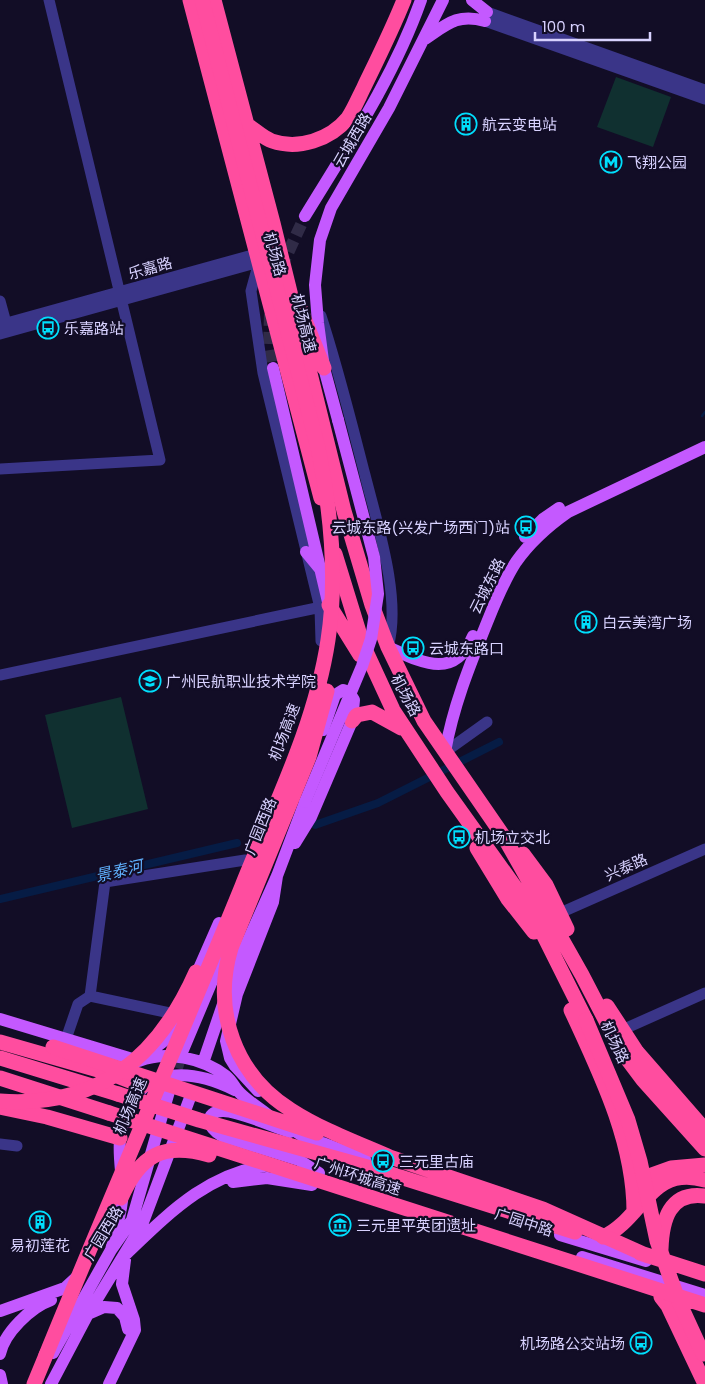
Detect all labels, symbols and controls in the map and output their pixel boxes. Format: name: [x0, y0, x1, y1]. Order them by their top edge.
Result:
scale bar: [535, 10, 650, 42]
text: 100 m: [542, 16, 585, 37]
street label: 云城西路: [328, 109, 376, 171]
building icon: 航云变电站: [454, 112, 478, 136]
place label: 航云变电站: [482, 114, 557, 135]
metro station icon: 飞翔公园: [599, 150, 623, 174]
place label: 飞翔公园: [627, 152, 687, 173]
street label: 机场路: [259, 229, 291, 279]
street label: 乐嘉路: [125, 252, 175, 284]
street label: 机场高速: [287, 291, 321, 355]
bus stop icon: 乐嘉路站: [36, 316, 60, 340]
place label: 乐嘉路站: [64, 318, 124, 339]
bus stop icon: 云城东路(兴发广场西门)站: [514, 515, 538, 539]
place label: 云城东路(兴发广场西门)站: [331, 517, 510, 538]
street label: 云城东路: [464, 554, 510, 618]
building icon: 白云美湾广场: [574, 610, 598, 634]
place label: 白云美湾广场: [602, 612, 692, 633]
bus stop icon: 云城东路口: [401, 636, 425, 660]
place label: 云城东路口: [429, 638, 504, 659]
school or university icon: 广州民航职业技术学院: [138, 669, 162, 693]
street label: 机场路: [386, 670, 426, 720]
place label: 广州民航职业技术学院: [166, 671, 316, 692]
street label: 机场高速: [263, 700, 305, 764]
street label: 广园西路: [239, 794, 281, 858]
bus stop icon: 机场立交北: [447, 825, 471, 849]
place label: 机场立交北: [475, 827, 550, 848]
street label: 兴泰路: [601, 848, 651, 886]
water label: 景泰河: [93, 854, 148, 888]
street label: 机场路: [596, 1017, 634, 1067]
street label: 机场高速: [109, 1074, 151, 1138]
bus stop icon: 三元里古庙: [371, 1149, 395, 1173]
place label: 三元里古庙: [399, 1151, 474, 1172]
street label: 广州环城高速: [312, 1152, 404, 1200]
street label: 广园西路: [79, 1202, 127, 1264]
street label: 广园中路: [492, 1203, 556, 1241]
building icon: 易初莲花: [28, 1210, 52, 1234]
museum icon: 三元里平英团遗址: [328, 1213, 352, 1237]
place label: 三元里平英团遗址: [356, 1215, 476, 1236]
place label: 易初莲花: [10, 1235, 70, 1256]
bus stop icon: 机场路公交站场: [629, 1331, 653, 1355]
place label: 机场路公交站场: [520, 1333, 625, 1354]

